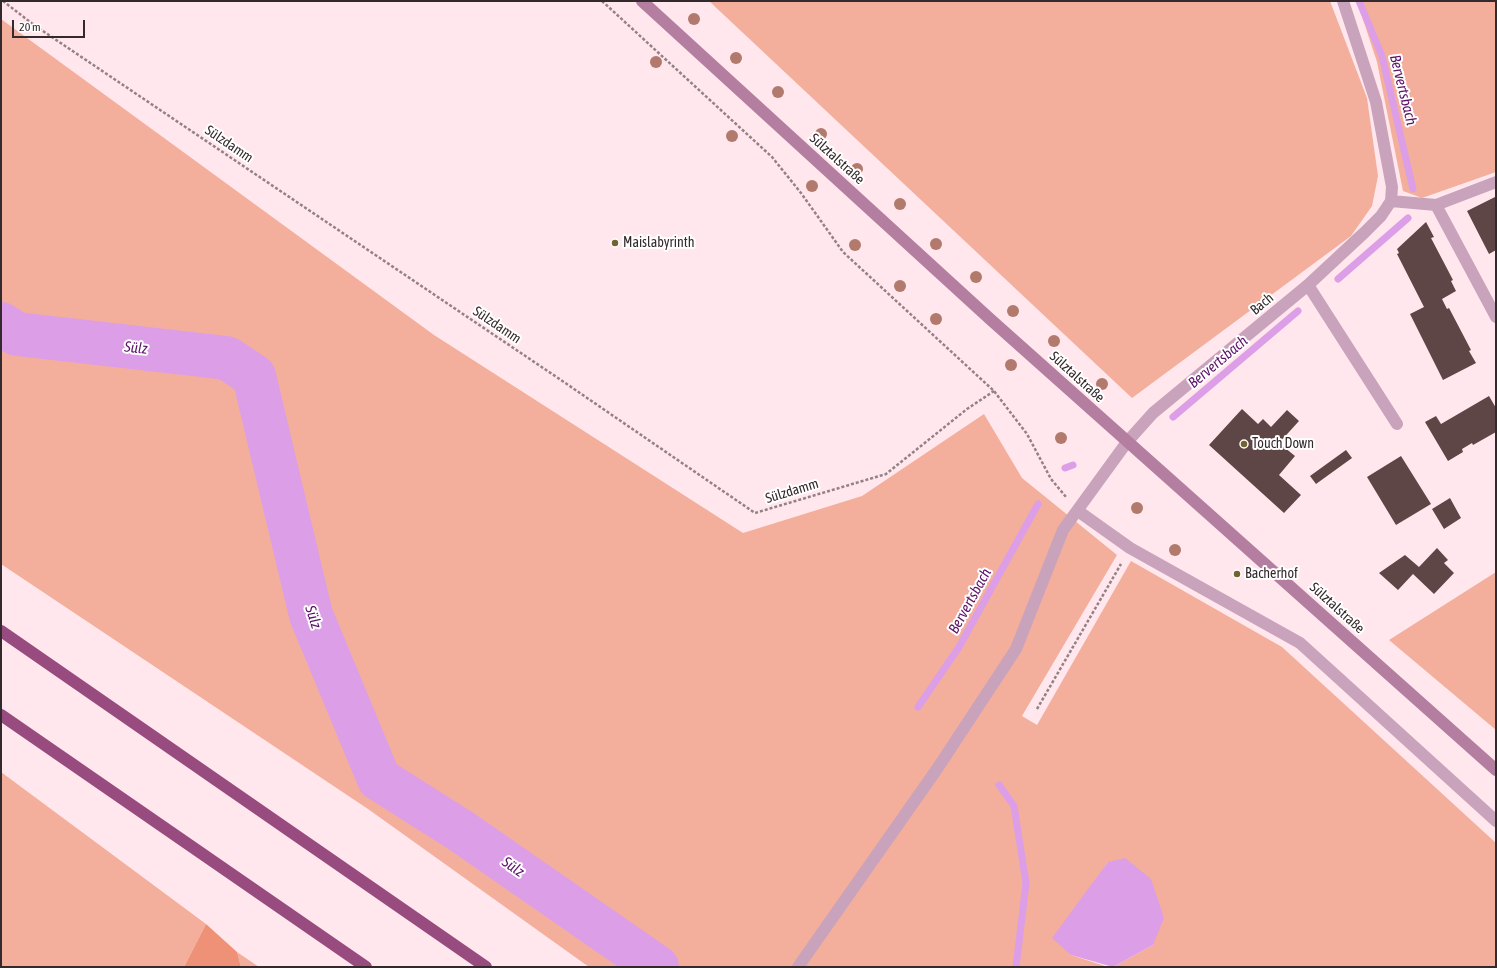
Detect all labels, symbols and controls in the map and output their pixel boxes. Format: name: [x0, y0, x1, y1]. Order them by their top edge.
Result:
scale bar: [14, 12, 87, 38]
text: 20 m: [19, 20, 41, 34]
water label: Bervertsbach: [1386, 53, 1420, 127]
street label: Sülzdamm: [202, 122, 256, 166]
street label: Sülztalstraße: [806, 130, 868, 188]
place label: Maislabyrinth: [623, 235, 694, 251]
marker: Maislabyrinth: [610, 238, 620, 248]
street label: Bach: [1247, 289, 1277, 319]
street label: Sülzdamm: [470, 303, 524, 347]
water label: Bervertsbach: [1185, 332, 1251, 392]
water label: Sülz: [124, 338, 148, 358]
street label: Sülztalstraße: [1046, 348, 1108, 406]
place label: Touch Down: [1252, 436, 1314, 452]
marker: Touch Down: [1239, 439, 1249, 449]
street label: Sülzdamm: [763, 475, 821, 507]
water label: Bervertsbach: [945, 565, 995, 637]
place label: Bacherhof: [1245, 566, 1298, 582]
marker: Bacherhof: [1232, 569, 1242, 579]
street label: Sülztalstraße: [1306, 579, 1368, 637]
water label: Sülz: [301, 603, 325, 631]
water label: Sülz: [498, 853, 528, 881]

